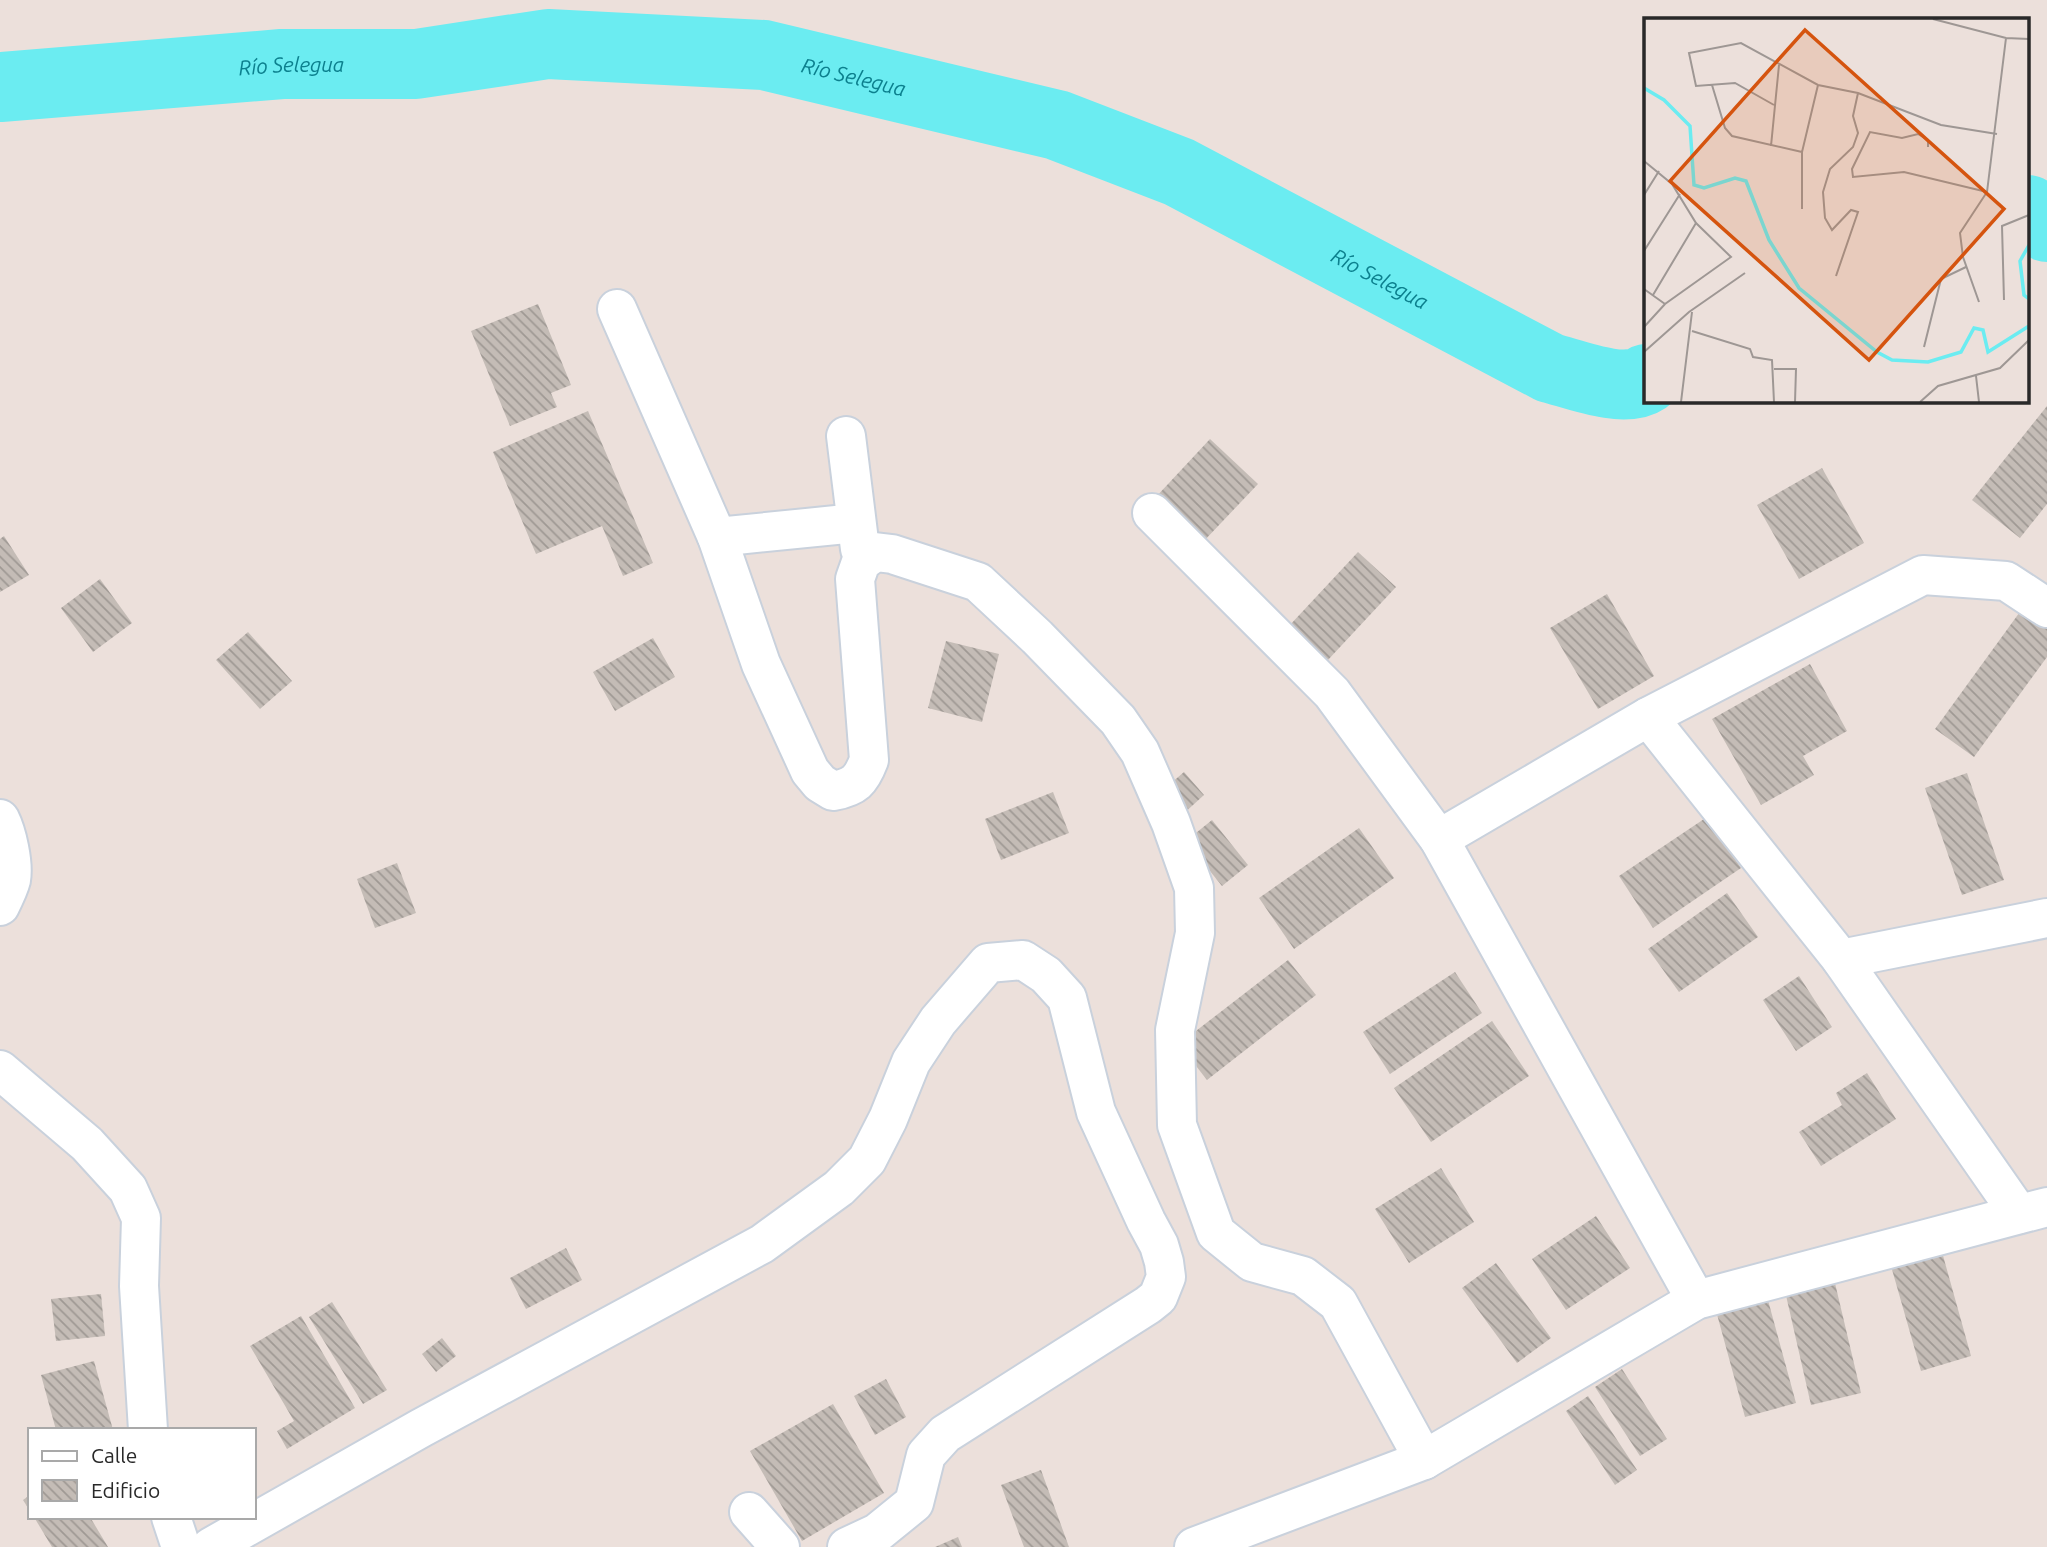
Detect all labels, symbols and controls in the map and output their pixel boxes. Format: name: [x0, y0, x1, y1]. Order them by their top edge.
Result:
inset map: [1644, 18, 2030, 402]
water label: Río Selegua: [237, 52, 344, 80]
water label: Río Selegua: [799, 52, 908, 100]
water label: Río Selegua: [1328, 243, 1432, 314]
legend: [28, 1428, 256, 1519]
text: Calle: [91, 1443, 137, 1467]
text: Edificio: [91, 1478, 160, 1502]

